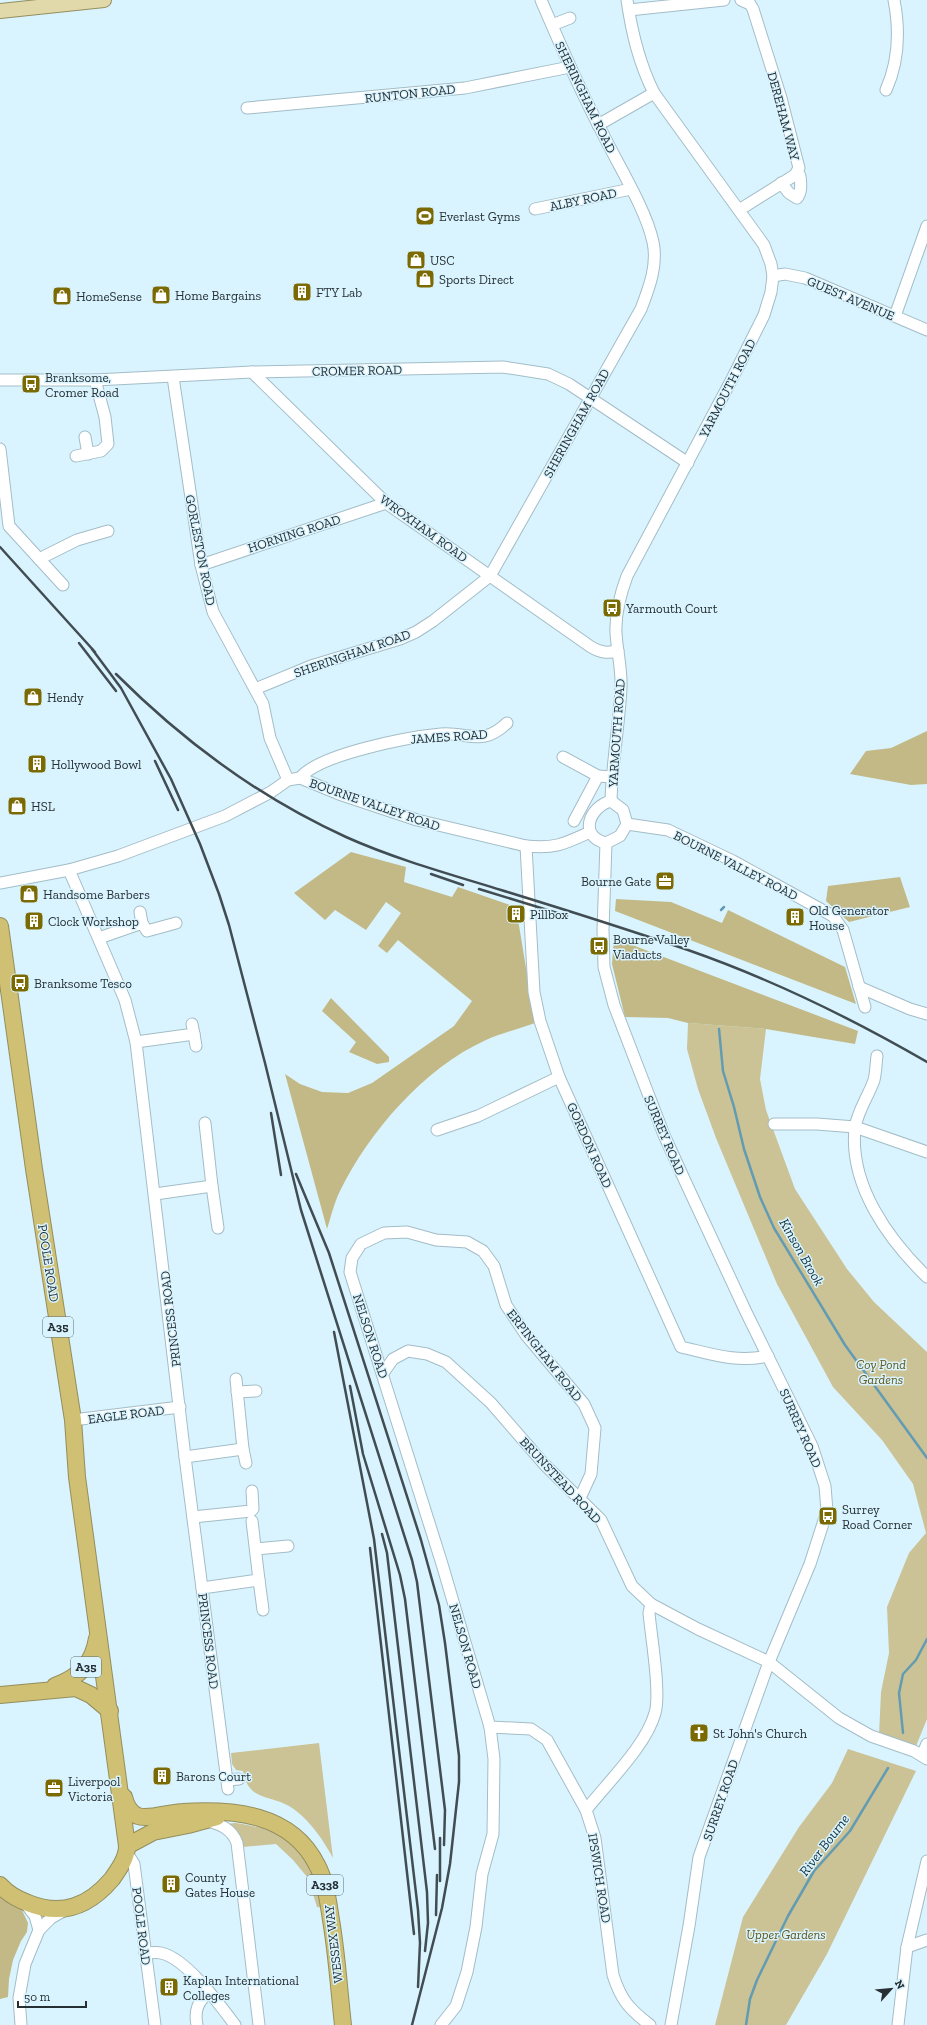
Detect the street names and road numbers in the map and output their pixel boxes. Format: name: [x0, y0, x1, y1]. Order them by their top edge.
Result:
street label: SHERINGHAM ROAD: [552, 39, 619, 155]
street label: DEREHAM WAY: [764, 70, 803, 162]
street label: RUNTON ROAD: [364, 81, 456, 106]
street label: ALBY ROAD: [548, 185, 618, 214]
street label: GUEST AVENUE: [805, 273, 897, 324]
street label: YARMOUTH ROAD: [696, 336, 759, 441]
street label: CROMER ROAD: [312, 362, 402, 379]
street label: SHERINGHAM ROAD: [540, 366, 613, 480]
street label: WROXHAM ROAD: [377, 492, 470, 565]
street label: GORLESTON ROAD: [182, 493, 219, 607]
street label: HORNING ROAD: [246, 511, 342, 556]
street label: SHERINGHAM ROAD: [292, 626, 412, 680]
street label: YARMOUTH ROAD: [605, 678, 628, 789]
street label: JAMES ROAD: [410, 726, 488, 747]
street label: BOURNE VALLEY ROAD: [308, 775, 442, 834]
street label: BOURNE VALLEY ROAD: [671, 828, 800, 903]
street label: SURREY ROAD: [641, 1093, 688, 1177]
street label: GORDON ROAD: [564, 1100, 615, 1190]
street label: POOLE ROAD: [35, 1223, 62, 1303]
street label: PRINCESS ROAD: [157, 1270, 184, 1368]
street label: NELSON ROAD: [350, 1292, 391, 1380]
street label: ERPINGHAM ROAD: [504, 1306, 585, 1404]
road number: A35: [43, 1317, 73, 1337]
street label: SURREY ROAD: [776, 1386, 825, 1470]
street label: EAGLE ROAD: [87, 1402, 165, 1427]
street label: BRUNSTEAD ROAD: [517, 1434, 604, 1527]
street label: PRINCESS ROAD: [195, 1592, 222, 1690]
street label: NELSON ROAD: [446, 1602, 485, 1690]
road number: A35: [71, 1657, 101, 1677]
street label: SURREY ROAD: [700, 1758, 741, 1843]
street label: IPSWICH ROAD: [585, 1832, 614, 1924]
road number: A338: [307, 1875, 343, 1895]
street label: POOLE ROAD: [129, 1886, 154, 1966]
street label: WESSEX WAY: [321, 1904, 346, 1984]

